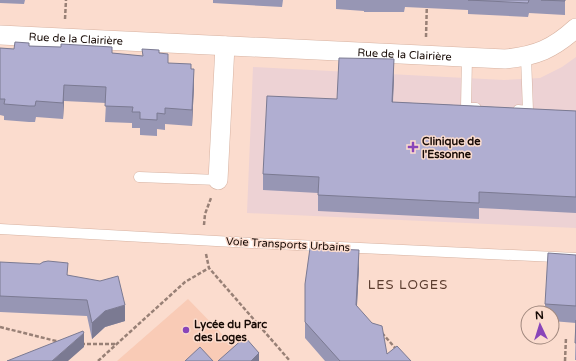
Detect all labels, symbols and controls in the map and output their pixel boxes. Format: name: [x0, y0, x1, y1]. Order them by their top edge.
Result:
street label: Rue de la Clairière: [28, 30, 123, 48]
street label: Rue de la Clairière: [357, 46, 452, 63]
place label: Clinique de l'Essonne: [422, 135, 481, 161]
marker: Clinique de l'Essonne: [407, 141, 419, 153]
street label: Voie Transports Urbains: [226, 235, 350, 254]
district label: LES LOGES: [368, 277, 448, 293]
north arrow: [520, 305, 560, 345]
text: N: [534, 309, 544, 322]
place label: Lycée du Parc des Loges: [194, 318, 267, 345]
marker: Lycée du Parc des Loges: [181, 325, 191, 335]

